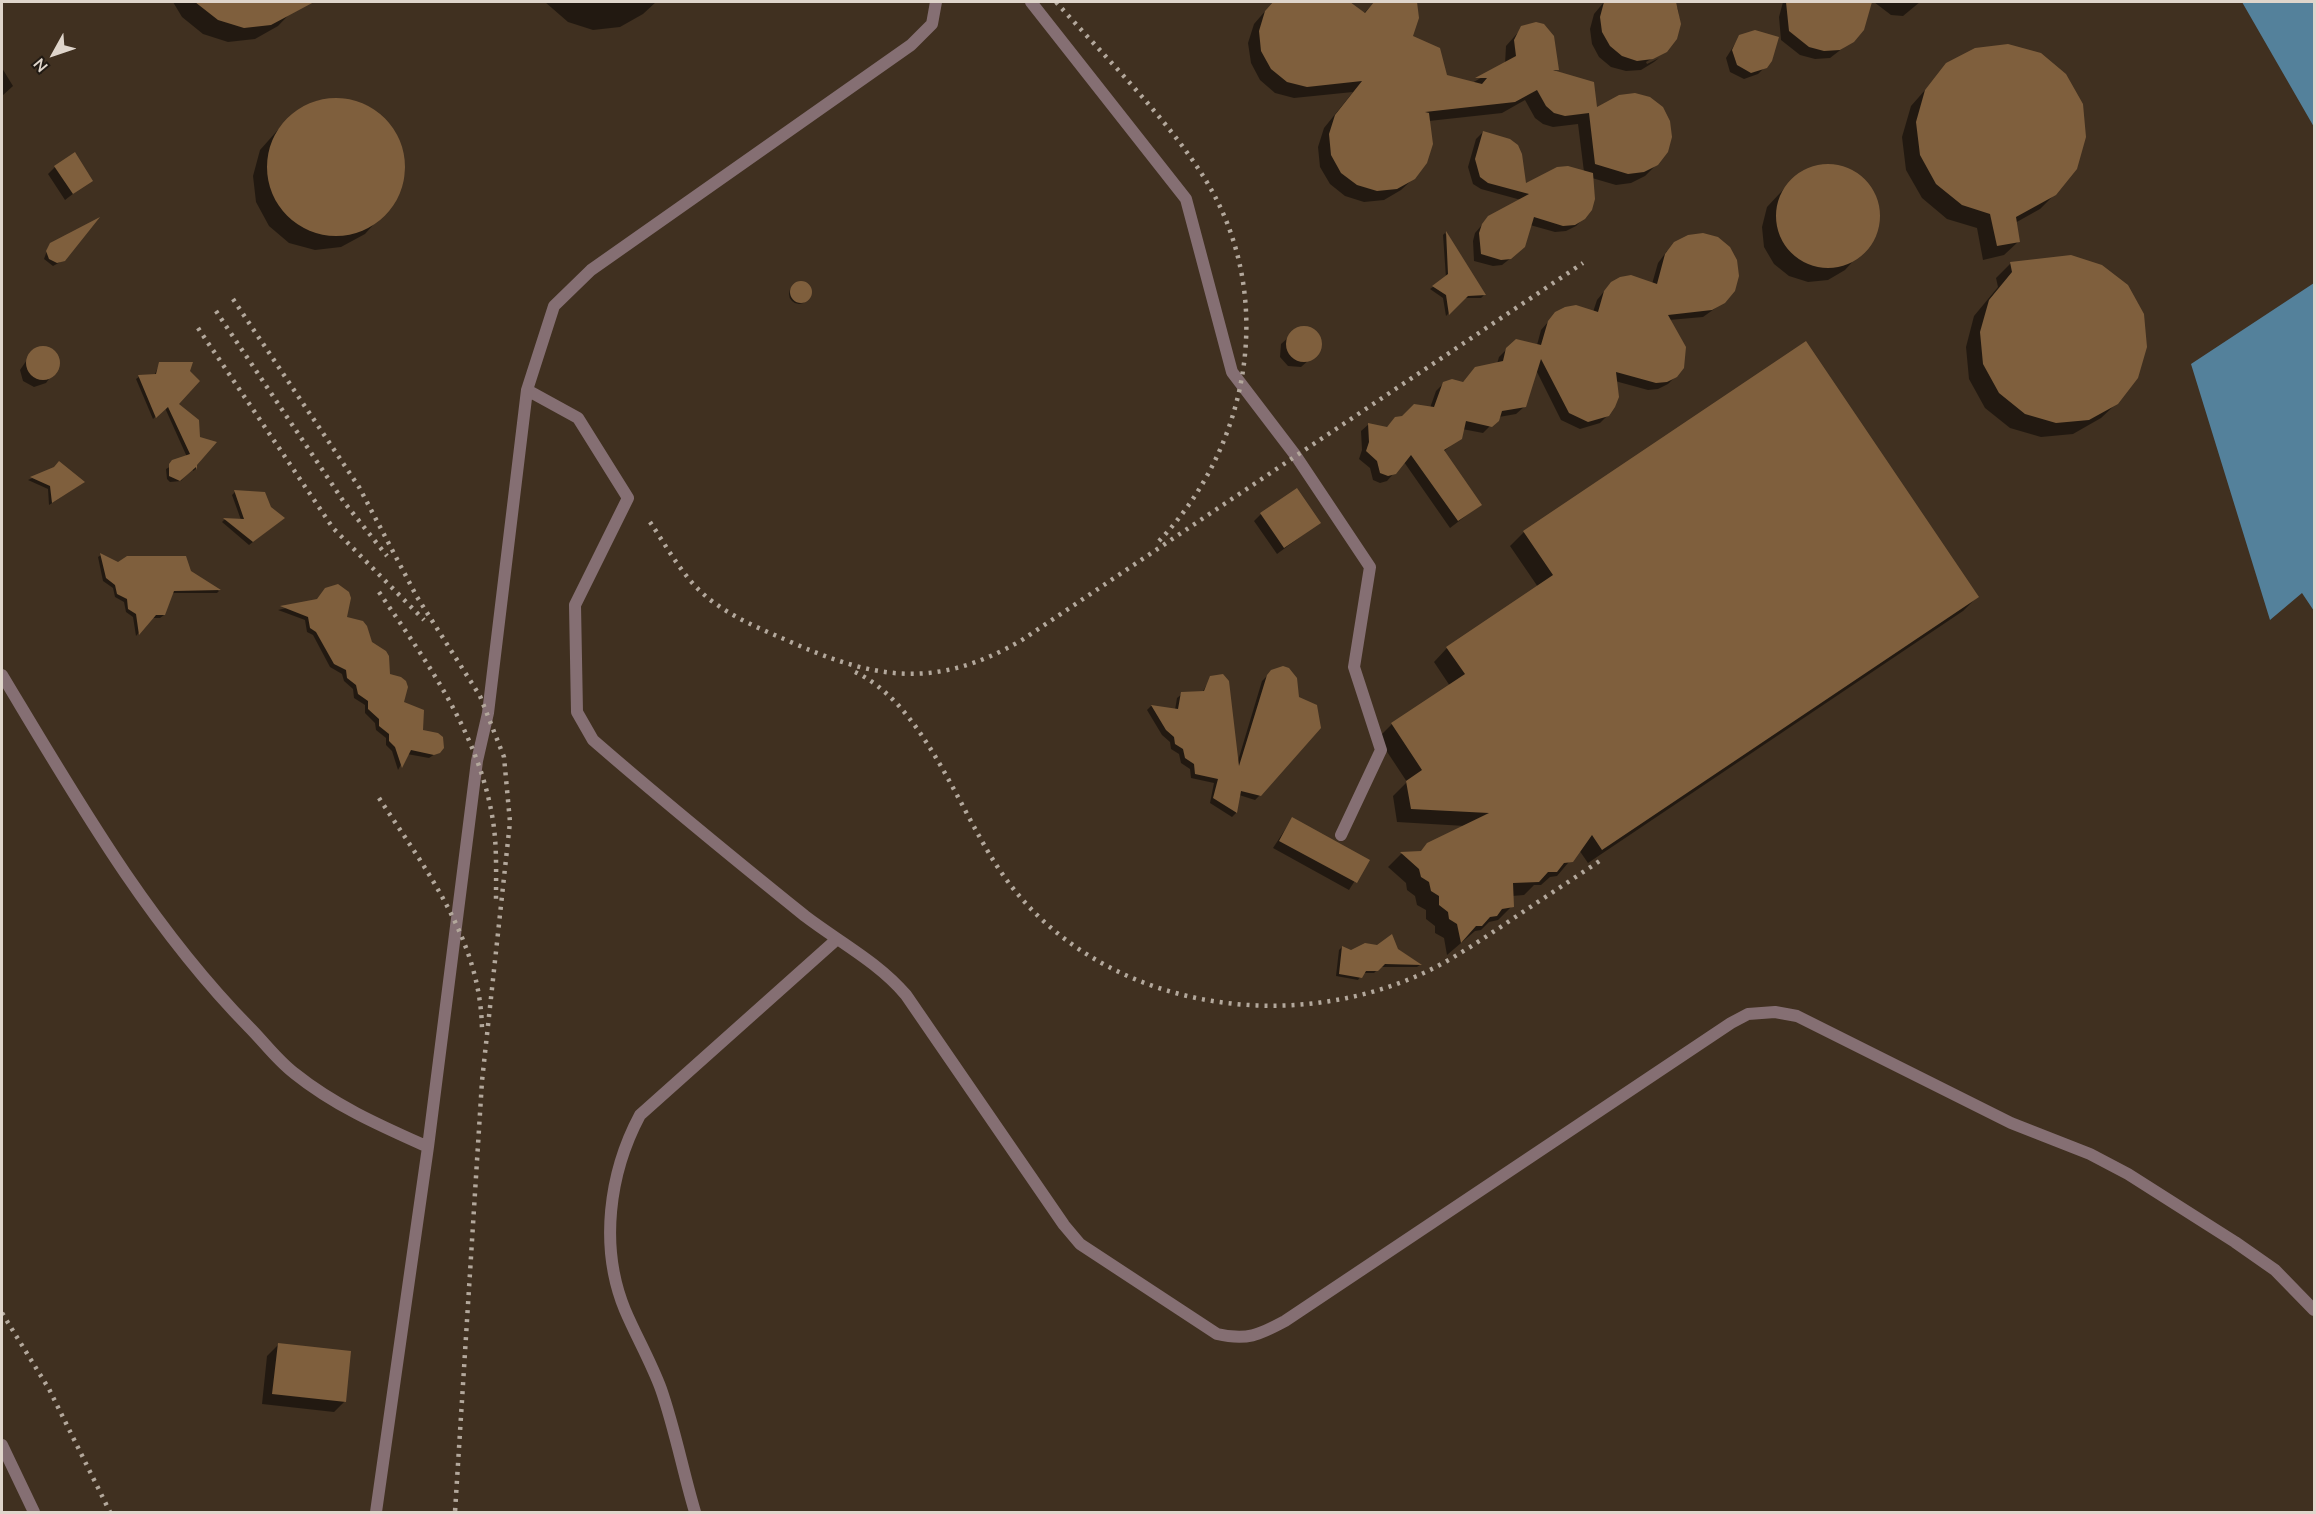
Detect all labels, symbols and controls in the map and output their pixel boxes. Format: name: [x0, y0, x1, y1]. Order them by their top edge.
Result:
north arrow: [24, 24, 84, 84]
text: N: [29, 55, 52, 77]

